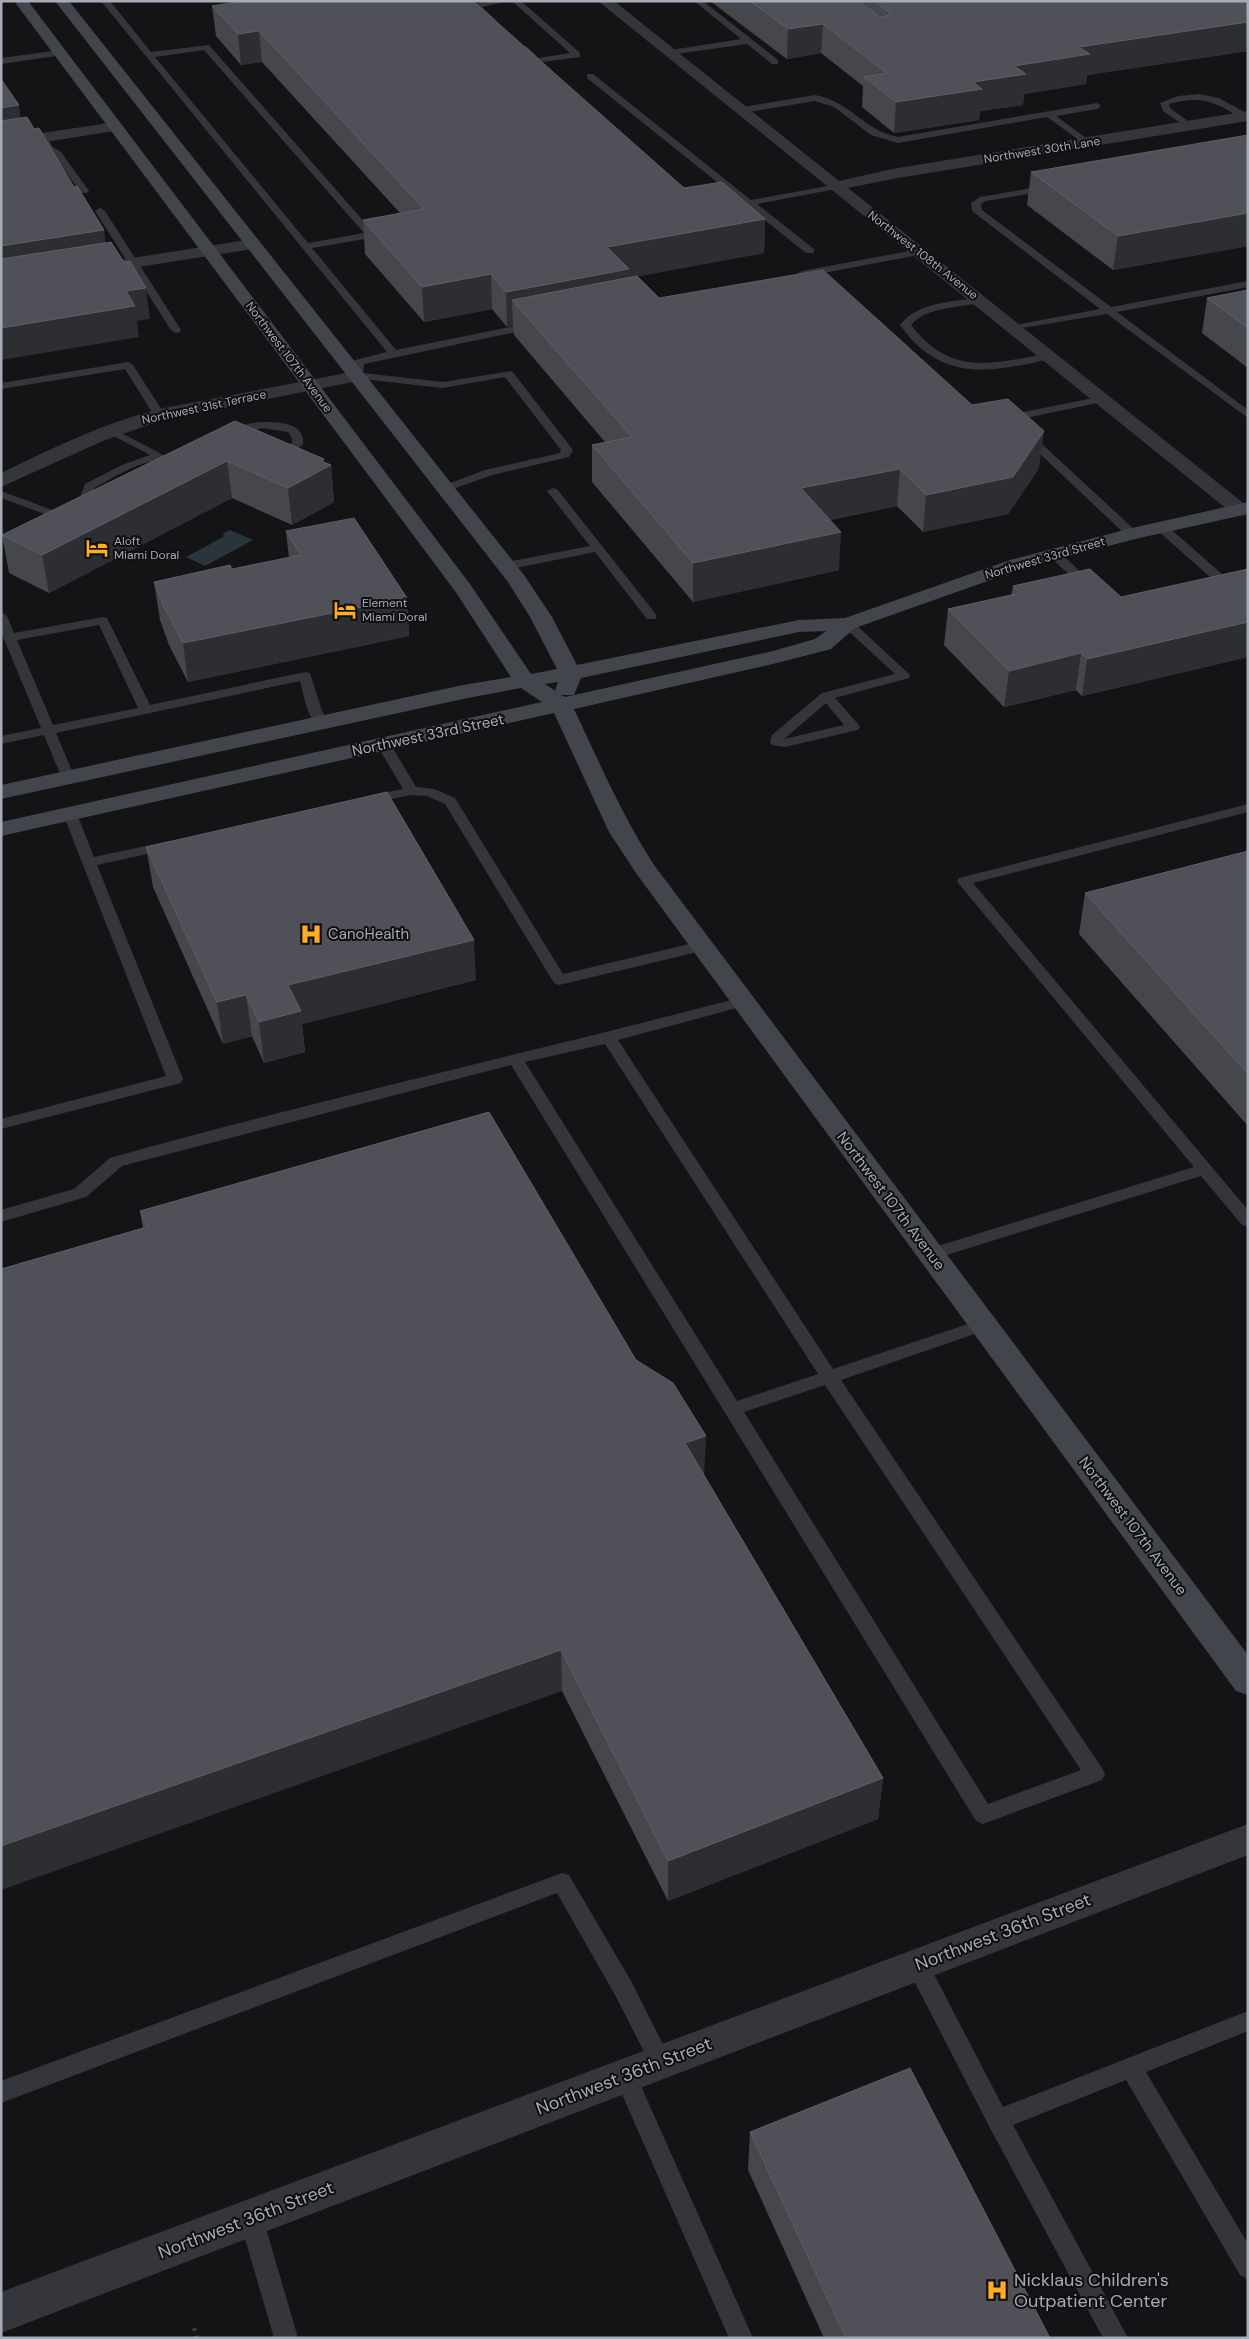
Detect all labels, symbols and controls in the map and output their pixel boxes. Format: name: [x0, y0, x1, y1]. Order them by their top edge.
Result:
street label: Northwest 30th Lane: [983, 133, 1101, 167]
street label: Northwest 108th Avenue: [865, 207, 982, 303]
street label: Northwest 107th Avenue: [242, 298, 336, 416]
street label: Northwest 31st Terrace: [140, 386, 268, 428]
place label: Aloft Miami Doral: [114, 533, 179, 563]
street label: Northwest 33rd Street: [983, 533, 1107, 583]
hotel icon: Aloft Miami Doral: [84, 535, 110, 561]
place label: Element Miami Doral: [362, 595, 427, 625]
hotel icon: Element Miami Doral: [332, 597, 358, 623]
street label: Northwest 33rd Street: [350, 709, 506, 761]
hospital icon: CanoHealth: [298, 921, 324, 947]
place label: CanoHealth: [328, 924, 409, 944]
street label: Northwest 107th Avenue: [832, 1128, 950, 1274]
street label: Northwest 107th Avenue: [1074, 1453, 1192, 1599]
street label: Northwest 36th Street: [912, 1887, 1094, 1977]
street label: Northwest 36th Street: [533, 2031, 715, 2121]
street label: Northwest 36th Street: [155, 2175, 337, 2265]
place label: Nicklaus Children's Outpatient Center: [1014, 2268, 1169, 2313]
hospital icon: Nicklaus Children's Outpatient Center: [984, 2277, 1010, 2303]

